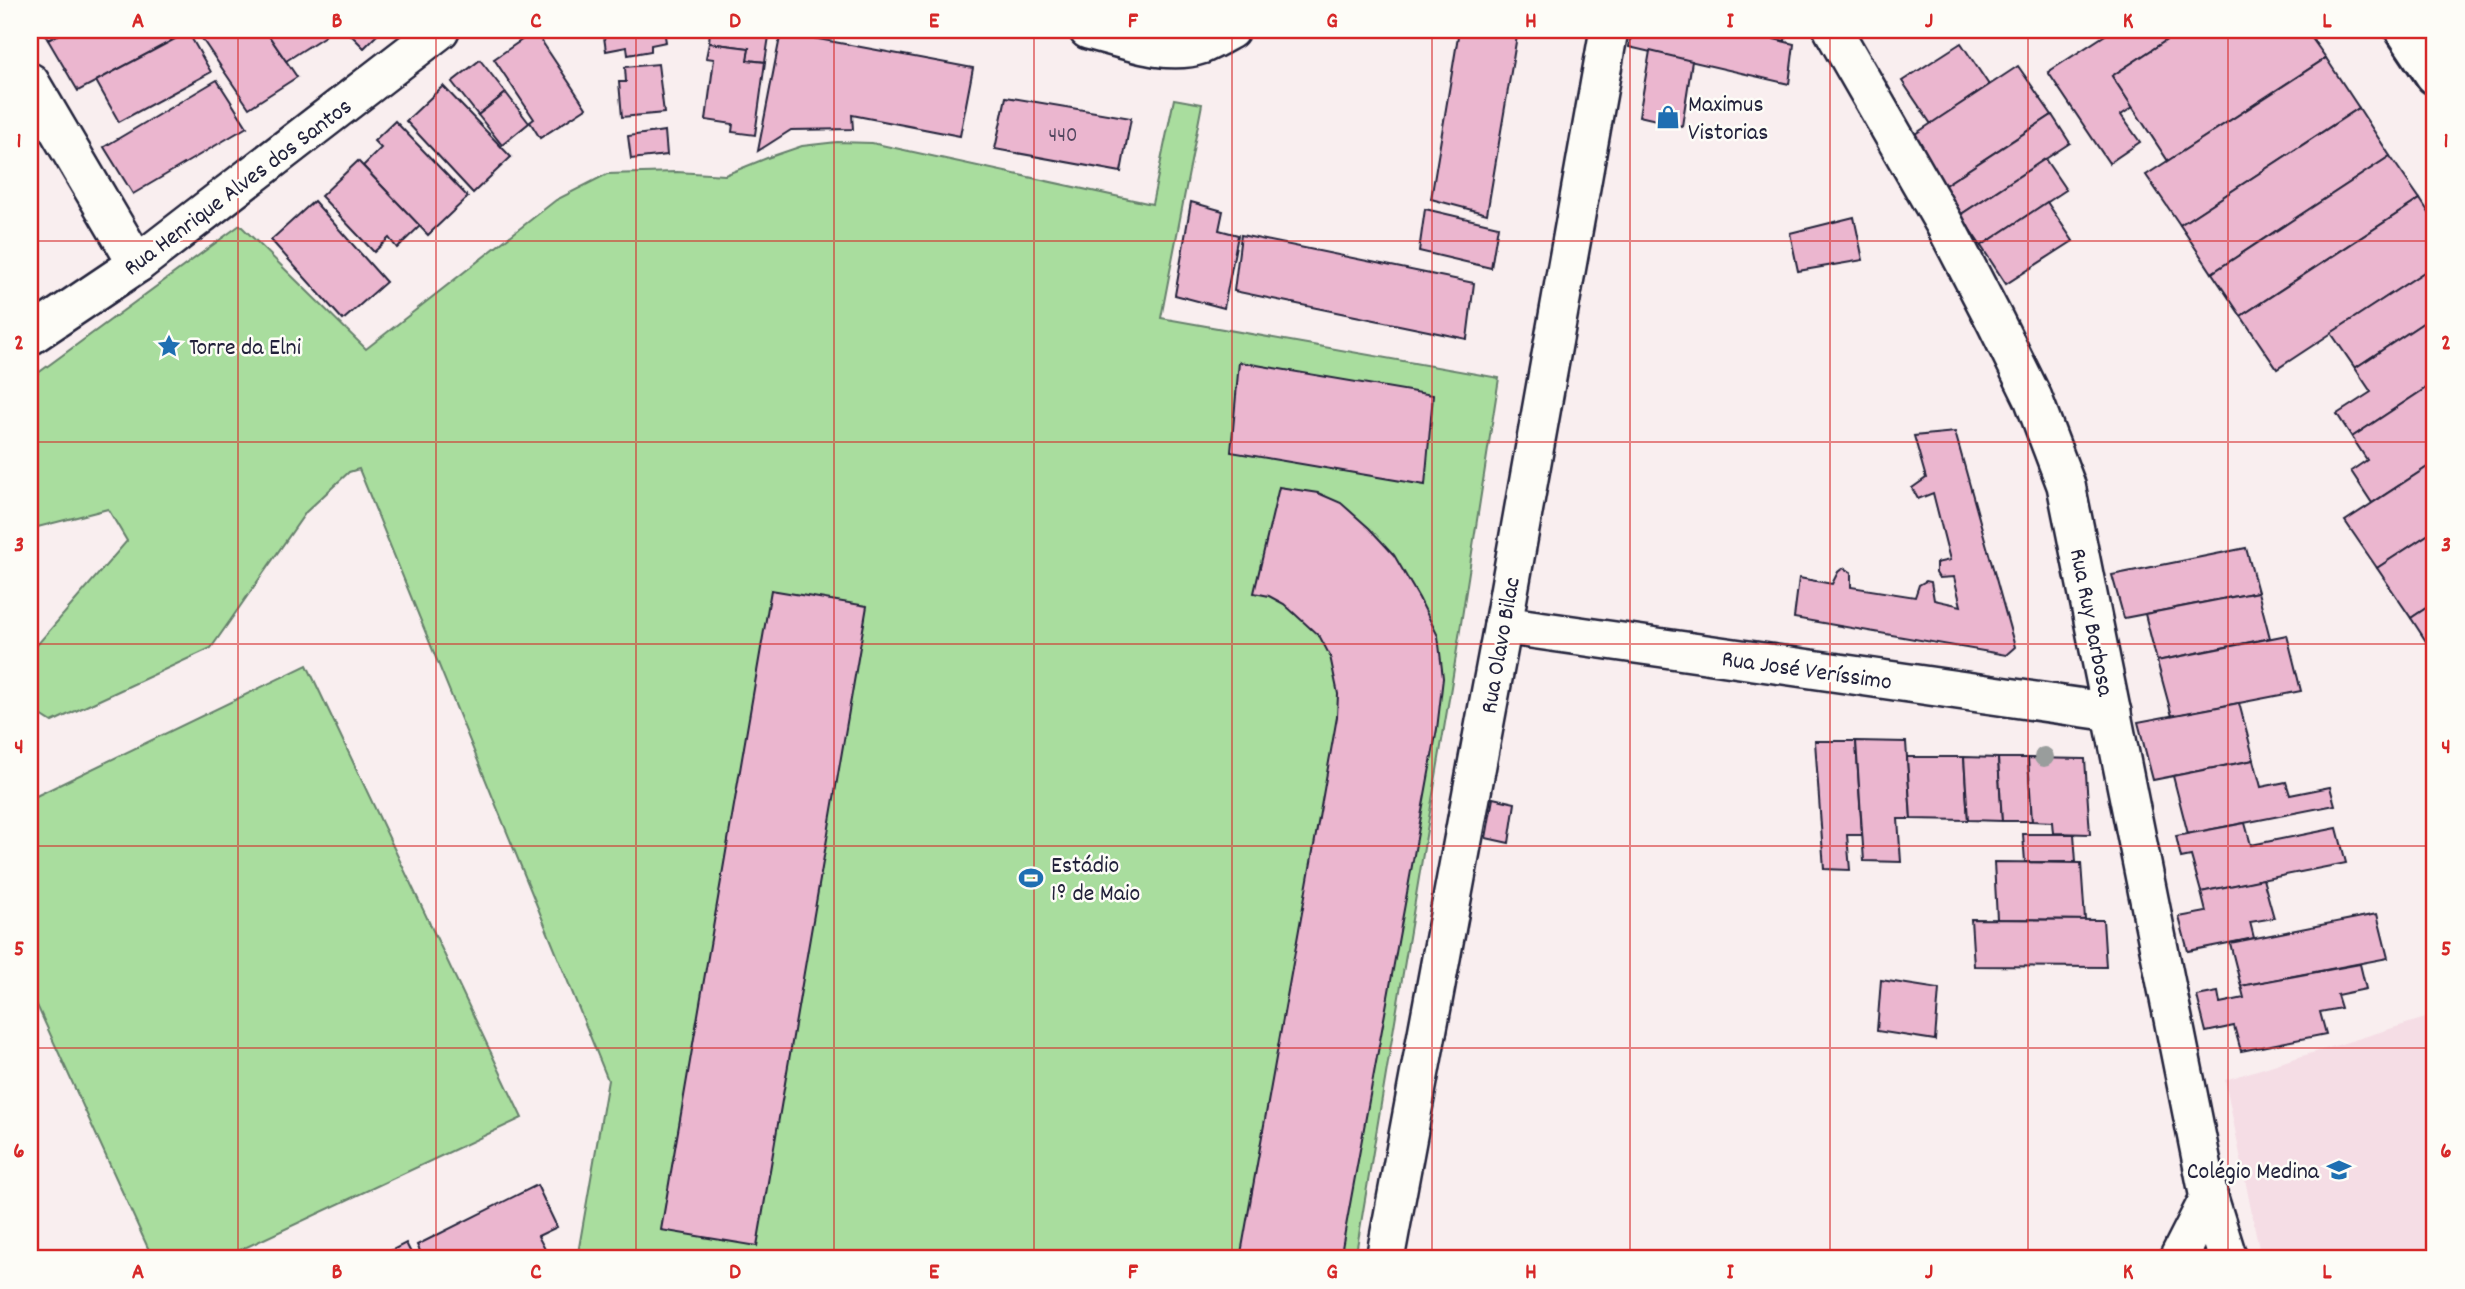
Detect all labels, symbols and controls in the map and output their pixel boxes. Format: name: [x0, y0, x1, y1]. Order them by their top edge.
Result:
text: A: [132, 6, 144, 39]
text: B: [332, 6, 343, 39]
text: C: [530, 6, 542, 39]
text: D: [729, 6, 741, 39]
text: E: [929, 6, 940, 39]
text: F: [1128, 6, 1139, 39]
text: G: [1326, 6, 1338, 39]
text: H: [1525, 6, 1537, 39]
text: I: [1726, 6, 1734, 39]
text: J: [1925, 6, 1933, 39]
text: K: [2123, 6, 2134, 39]
text: L: [2322, 6, 2332, 39]
place label: Maximus Vistorias: [1688, 89, 1768, 151]
street label: Rua Henrique Alves dos Santos: [117, 91, 360, 286]
shop icon: Maximus Vistorias: [1654, 103, 1682, 131]
house number: 440: [1049, 122, 1077, 152]
text: 1: [16, 126, 22, 159]
text: 1: [2443, 126, 2449, 159]
text: 2: [14, 328, 24, 361]
text: 2: [2441, 328, 2451, 361]
place icon: Torre da Elni: [155, 332, 183, 360]
place label: Torre da Elni: [189, 332, 301, 366]
text: 3: [14, 530, 24, 563]
text: 3: [2441, 530, 2451, 563]
street label: Rua Ruy Barbosa: [2059, 546, 2121, 700]
street label: Rua Olavo Bilac: [1473, 575, 1531, 716]
street label: Rua José Veríssimo: [1719, 643, 1894, 701]
text: 4: [14, 732, 24, 765]
text: 4: [2441, 732, 2451, 765]
place label: Estádio 1º de Maio: [1051, 850, 1140, 912]
sports icon: Estádio 1º de Maio: [1017, 864, 1045, 892]
text: 5: [14, 934, 24, 967]
text: 5: [2441, 934, 2451, 967]
text: 6: [13, 1136, 25, 1169]
text: 6: [2440, 1136, 2452, 1169]
place label: Colégio Medina: [2187, 1156, 2320, 1190]
school or university icon: Colégio Medina: [2325, 1156, 2353, 1184]
text: A: [132, 1257, 144, 1289]
text: B: [332, 1257, 343, 1289]
text: C: [530, 1257, 542, 1289]
text: D: [729, 1257, 741, 1289]
text: E: [929, 1257, 940, 1289]
text: F: [1128, 1257, 1139, 1289]
text: G: [1326, 1257, 1338, 1289]
text: H: [1525, 1257, 1537, 1289]
text: I: [1726, 1257, 1734, 1289]
text: J: [1925, 1257, 1933, 1289]
text: K: [2123, 1257, 2134, 1289]
text: L: [2322, 1257, 2332, 1289]

